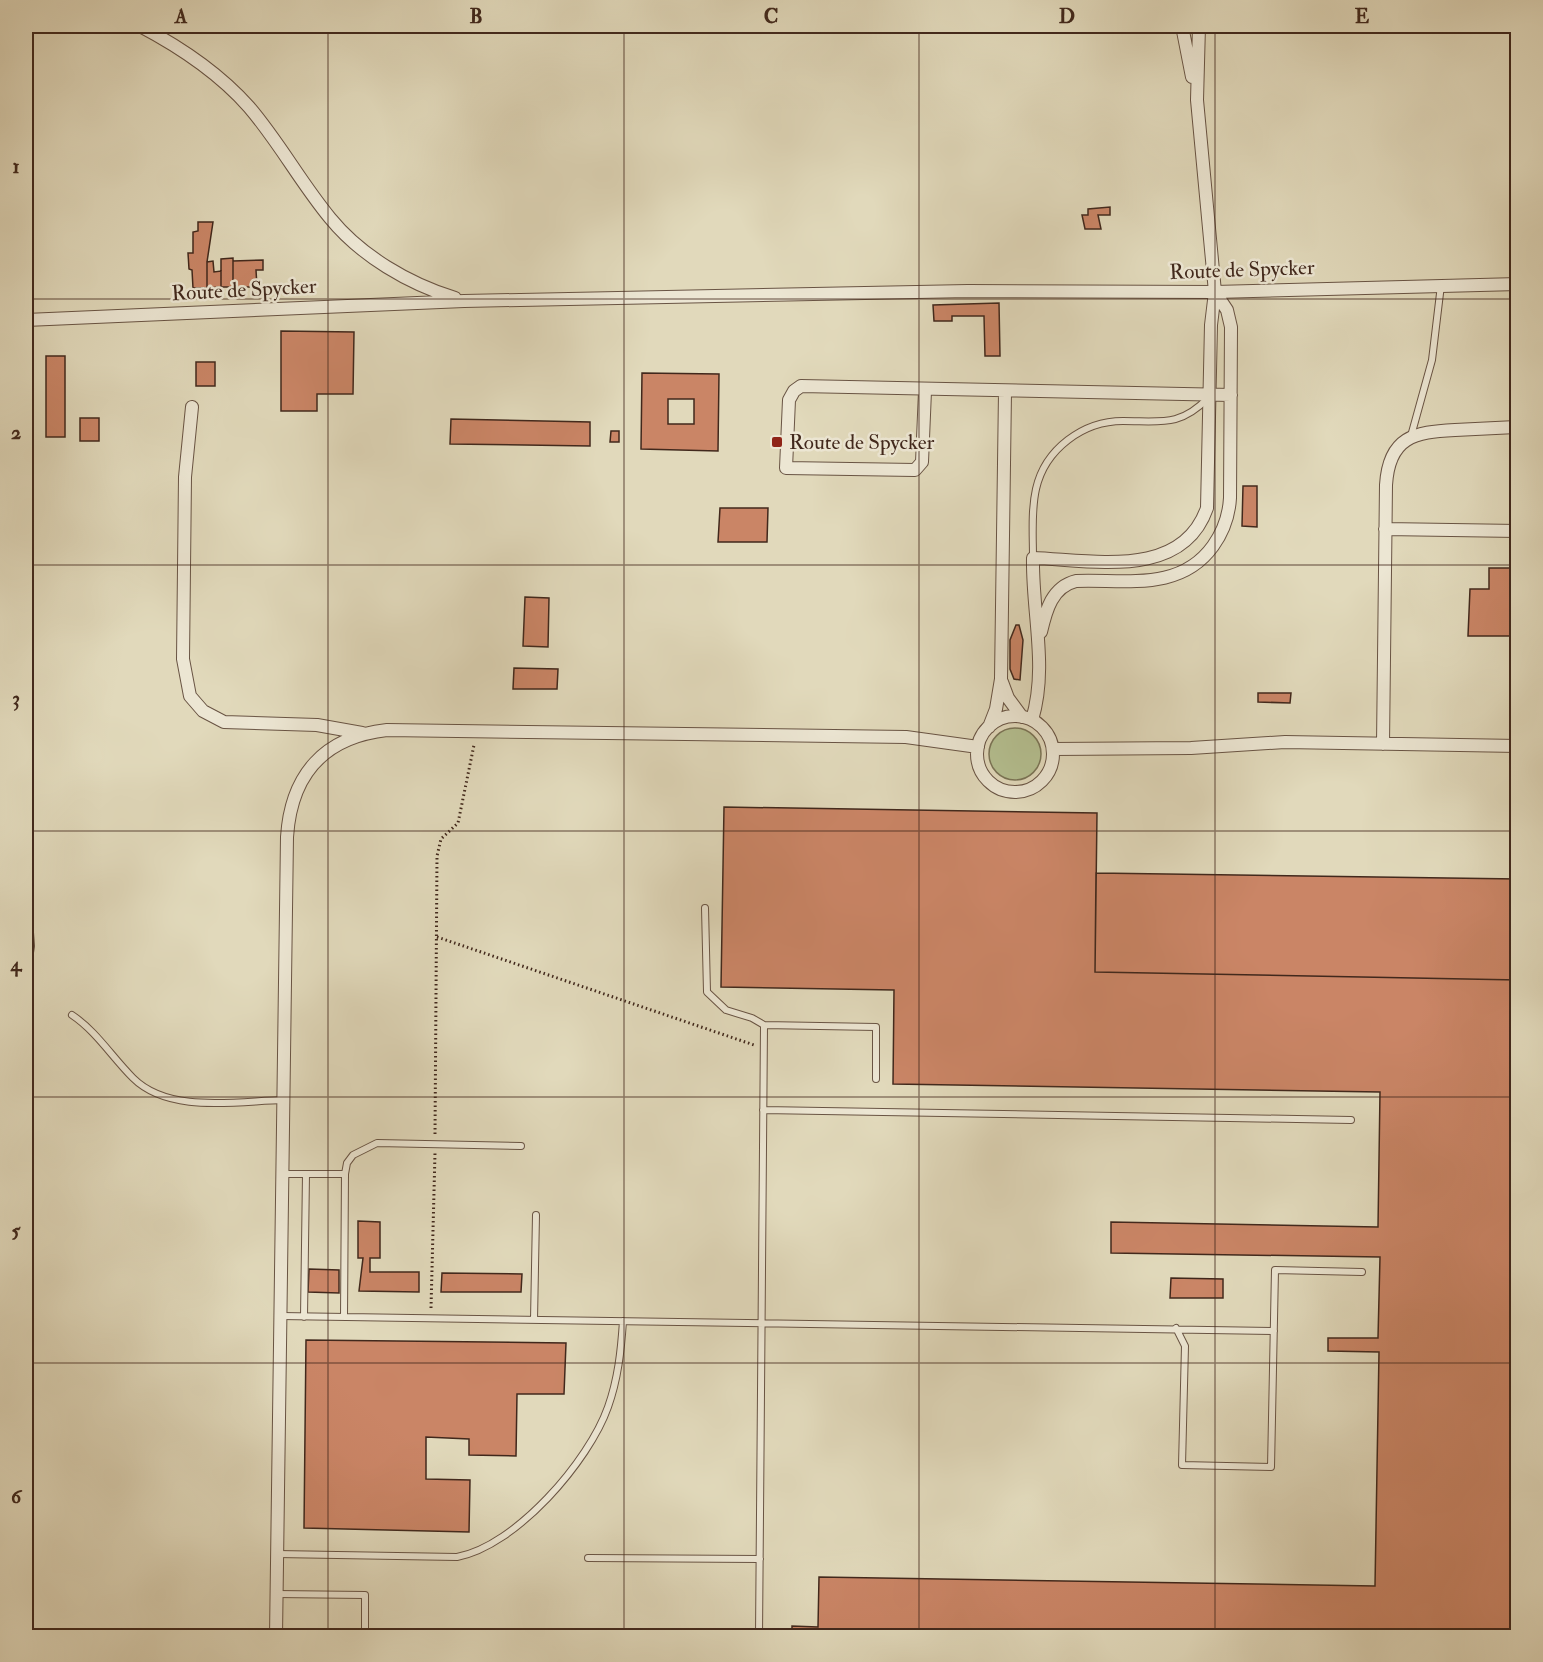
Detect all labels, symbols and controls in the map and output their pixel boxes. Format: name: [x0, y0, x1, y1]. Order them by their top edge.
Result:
text: A: [174, 4, 188, 29]
text: B: [469, 4, 483, 29]
text: C: [764, 4, 778, 29]
text: D: [1059, 4, 1075, 29]
text: E: [1355, 4, 1370, 29]
text: 1: [12, 154, 20, 179]
street label: Route de Spycker: [1169, 254, 1315, 286]
street label: Route de Spycker: [171, 273, 317, 307]
text: 2: [11, 420, 21, 445]
place label: Route de Spycker: [789, 429, 935, 456]
marker: Route de Spycker: [770, 435, 784, 449]
text: 3: [12, 686, 20, 711]
text: 4: [10, 952, 23, 977]
text: 5: [12, 1218, 22, 1243]
text: 6: [11, 1484, 23, 1509]

